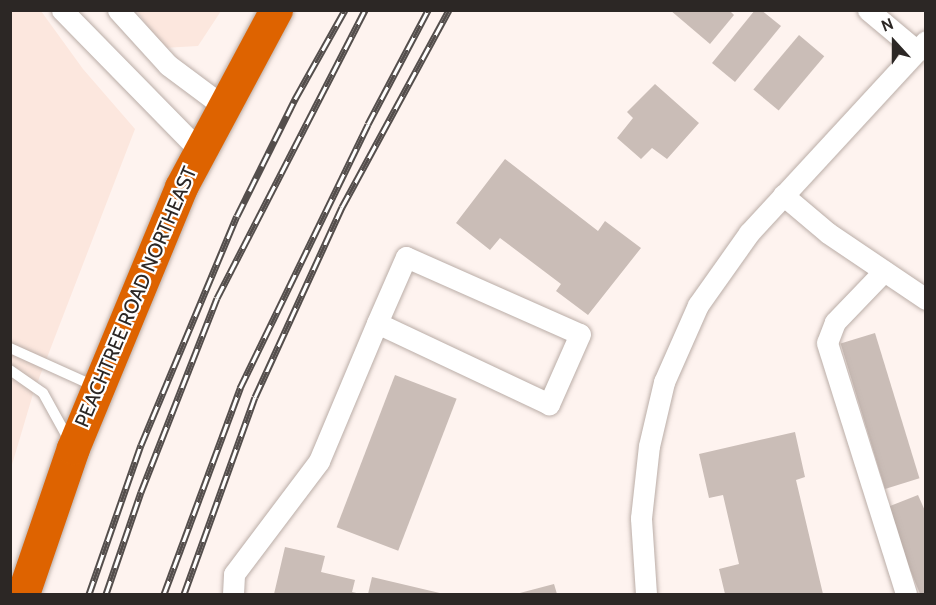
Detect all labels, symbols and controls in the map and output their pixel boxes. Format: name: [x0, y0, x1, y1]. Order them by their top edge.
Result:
north arrow: [864, 12, 924, 72]
text: N: [879, 14, 896, 36]
street label: PEACHTREE ROAD NORTHEAST: [70, 163, 202, 431]

